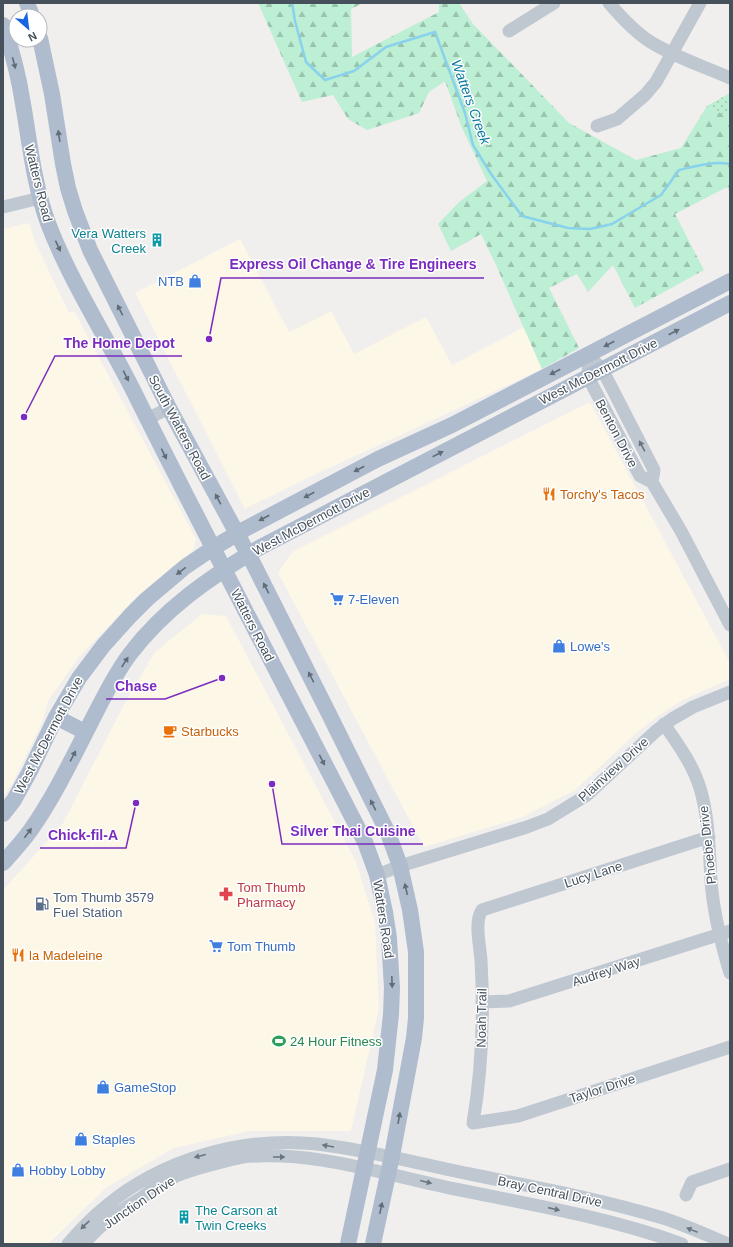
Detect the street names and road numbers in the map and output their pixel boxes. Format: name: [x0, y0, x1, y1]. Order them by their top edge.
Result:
street label: Watters Road: [22, 143, 55, 223]
street label: West McDermott Drive: [537, 335, 660, 408]
street label: South Watters Road: [146, 372, 214, 482]
street label: Benton Drive: [592, 397, 641, 470]
street label: West McDermott Drive: [250, 484, 372, 559]
street label: Watters Road: [228, 587, 277, 664]
street label: West McDermott Drive: [11, 674, 86, 796]
street label: Plainview Drive: [575, 734, 651, 805]
street label: Phoebe Drive: [696, 805, 719, 885]
street label: Lucy Lane: [562, 858, 624, 891]
street label: Watters Road: [370, 879, 397, 959]
street label: Audrey Way: [570, 953, 642, 989]
street label: Noah Trail: [473, 988, 490, 1048]
street label: Taylor Drive: [567, 1071, 637, 1106]
street label: Junction Drive: [101, 1173, 178, 1232]
street label: Bray Central Drive: [496, 1173, 603, 1210]

